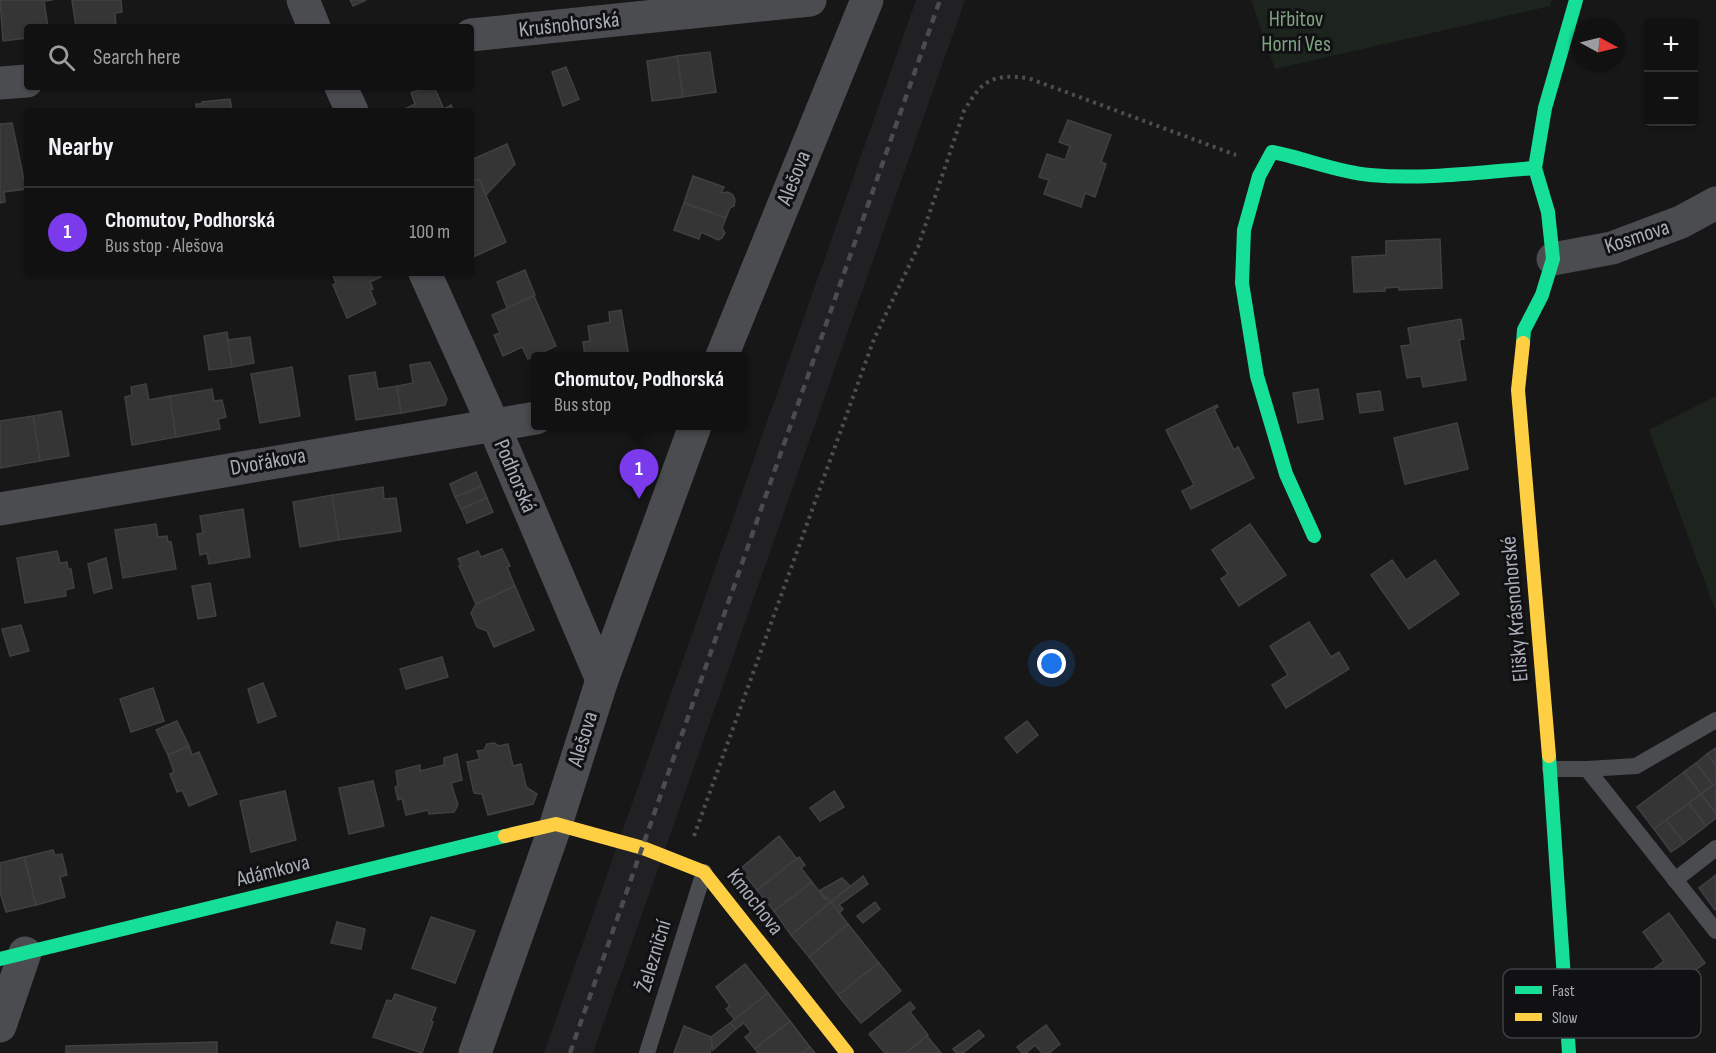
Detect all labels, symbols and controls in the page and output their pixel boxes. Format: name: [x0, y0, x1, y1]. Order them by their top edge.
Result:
street label: Krušnohorská: [517, 6, 621, 44]
park label: Hřbitov Horní Ves: [1261, 6, 1331, 58]
north arrow: [1572, 18, 1626, 72]
map controls: [1644, 18, 1698, 126]
button: +: [1644, 18, 1698, 72]
search box: [24, 24, 474, 90]
icon: search: [45, 41, 78, 74]
text: Search here: [93, 44, 180, 71]
button: −: [1644, 72, 1698, 126]
text: Nearby: [48, 132, 114, 163]
street label: Alešova: [771, 147, 817, 210]
text: Chomutov, Podhorská: [105, 207, 275, 234]
street label: Kosmova: [1601, 214, 1673, 260]
text: 1: [64, 220, 71, 244]
text: 100 m: [409, 220, 450, 244]
text: Bus stop · Alešova: [105, 234, 224, 258]
popup: [531, 352, 747, 430]
text: Chomutov, Podhorská: [554, 366, 724, 393]
text: Bus stop: [554, 393, 611, 417]
street label: Podhorská: [488, 435, 542, 517]
street label: Dvořákova: [228, 442, 308, 482]
pin: 1: [620, 450, 658, 499]
street label: Elišky Krásnohorské: [1495, 535, 1535, 683]
your location: [1037, 649, 1066, 678]
street label: Alešova: [562, 708, 604, 771]
street label: Adámkova: [233, 849, 312, 893]
street label: Kmochova: [721, 863, 789, 941]
street label: Železniční: [630, 916, 678, 995]
legend: [1503, 969, 1701, 1038]
text: Fast: [1552, 982, 1575, 1001]
text: Slow: [1552, 1009, 1577, 1028]

